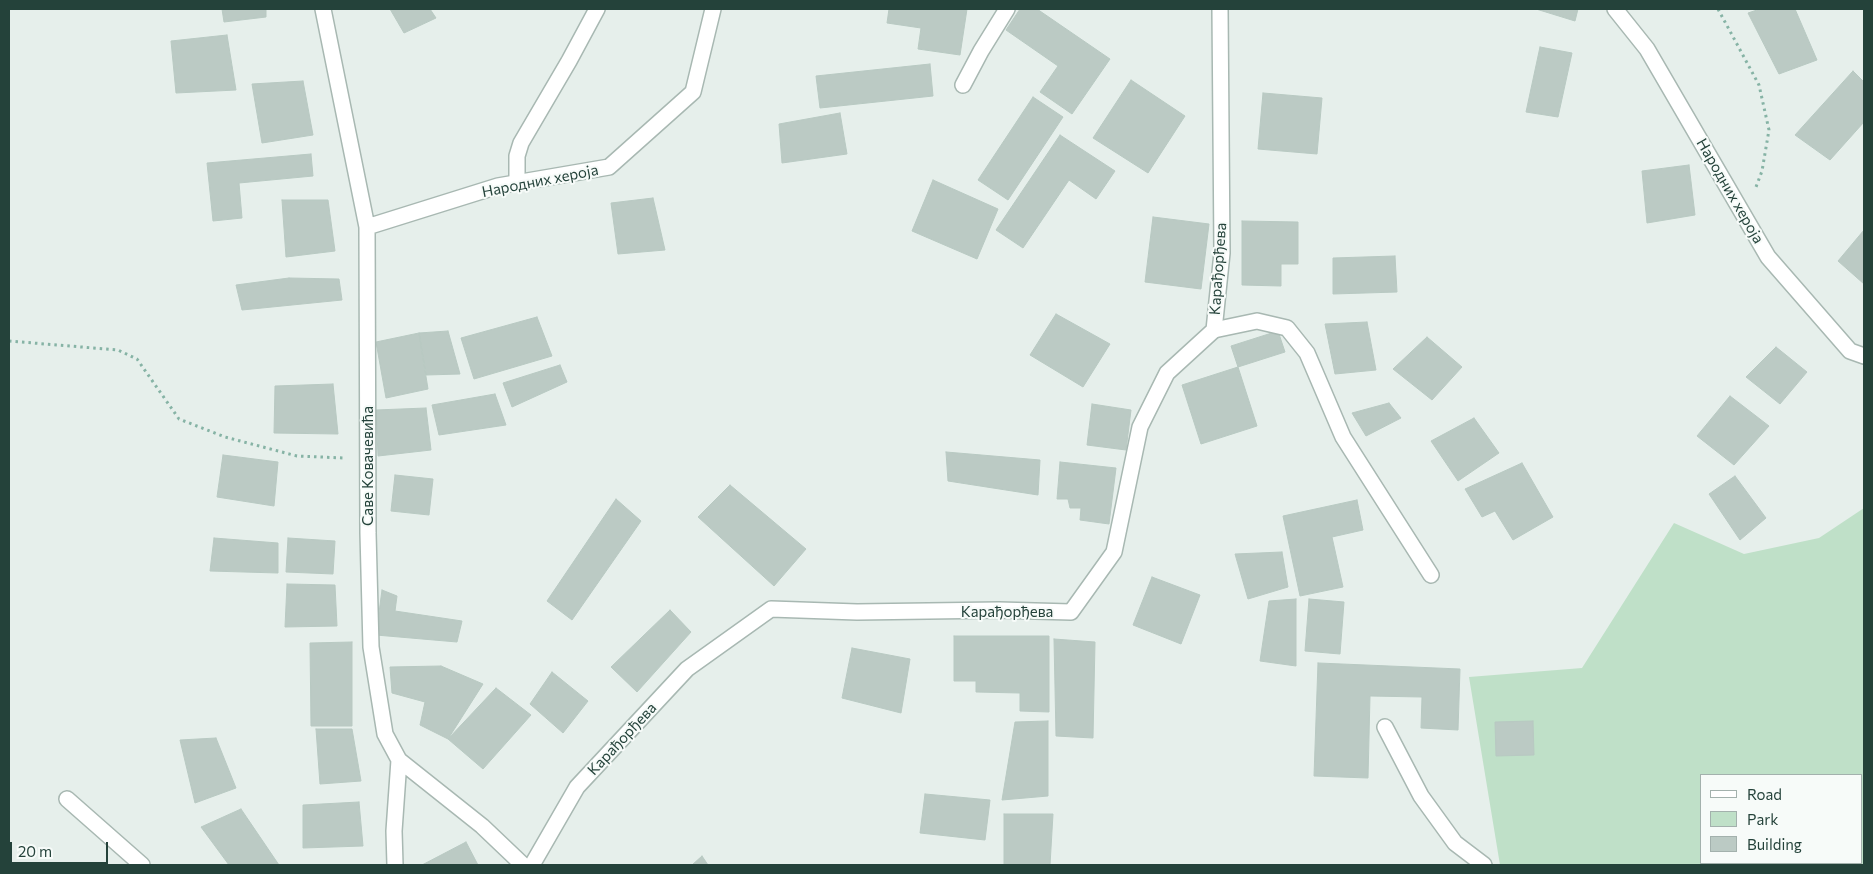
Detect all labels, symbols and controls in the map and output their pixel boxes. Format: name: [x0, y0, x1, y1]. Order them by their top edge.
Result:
street label: Народних хероја: [1693, 135, 1767, 247]
street label: Народних хероја: [480, 161, 600, 201]
street label: Карађорђева: [1206, 222, 1230, 316]
street label: Саве Ковачевића: [359, 406, 377, 526]
street label: Карађорђева: [961, 603, 1053, 621]
street label: Карађорђева: [584, 699, 660, 779]
legend: [1700, 774, 1863, 864]
text: Road: [1747, 785, 1782, 803]
text: Park: [1747, 810, 1778, 828]
scale bar: [12, 832, 110, 864]
text: Building: [1747, 835, 1802, 853]
text: 20 m: [18, 842, 52, 860]

